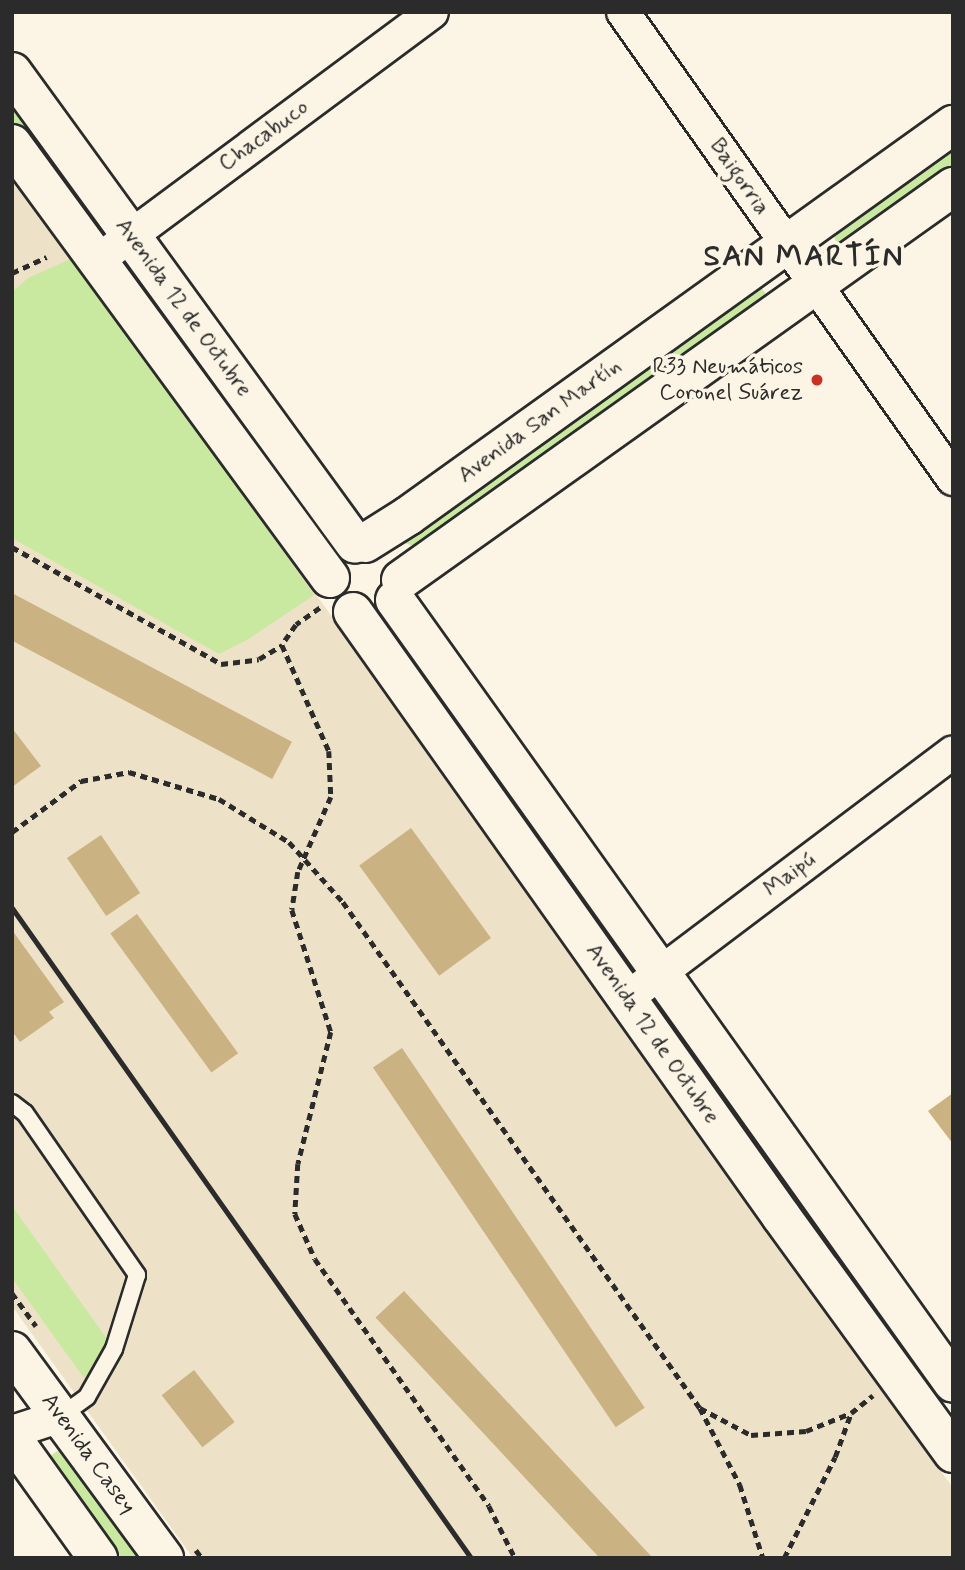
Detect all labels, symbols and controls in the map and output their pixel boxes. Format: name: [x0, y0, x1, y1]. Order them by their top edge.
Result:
street label: Chacabuco: [213, 94, 315, 178]
street label: Baigorria: [703, 133, 775, 221]
street label: Avenida 12 de Octubre: [109, 213, 257, 403]
district label: SAN MARTÍN: [704, 239, 904, 275]
street label: Avenida San Martín: [452, 352, 628, 490]
place label: R33 Neumáticos Coronel Suárez: [652, 353, 803, 407]
marker: R33 Neumáticos Coronel Suárez: [809, 372, 825, 388]
street label: Maipú: [759, 847, 821, 903]
street label: Avenida 12 de Octubre: [579, 938, 725, 1130]
street label: Avenida Casey: [35, 1388, 141, 1520]

